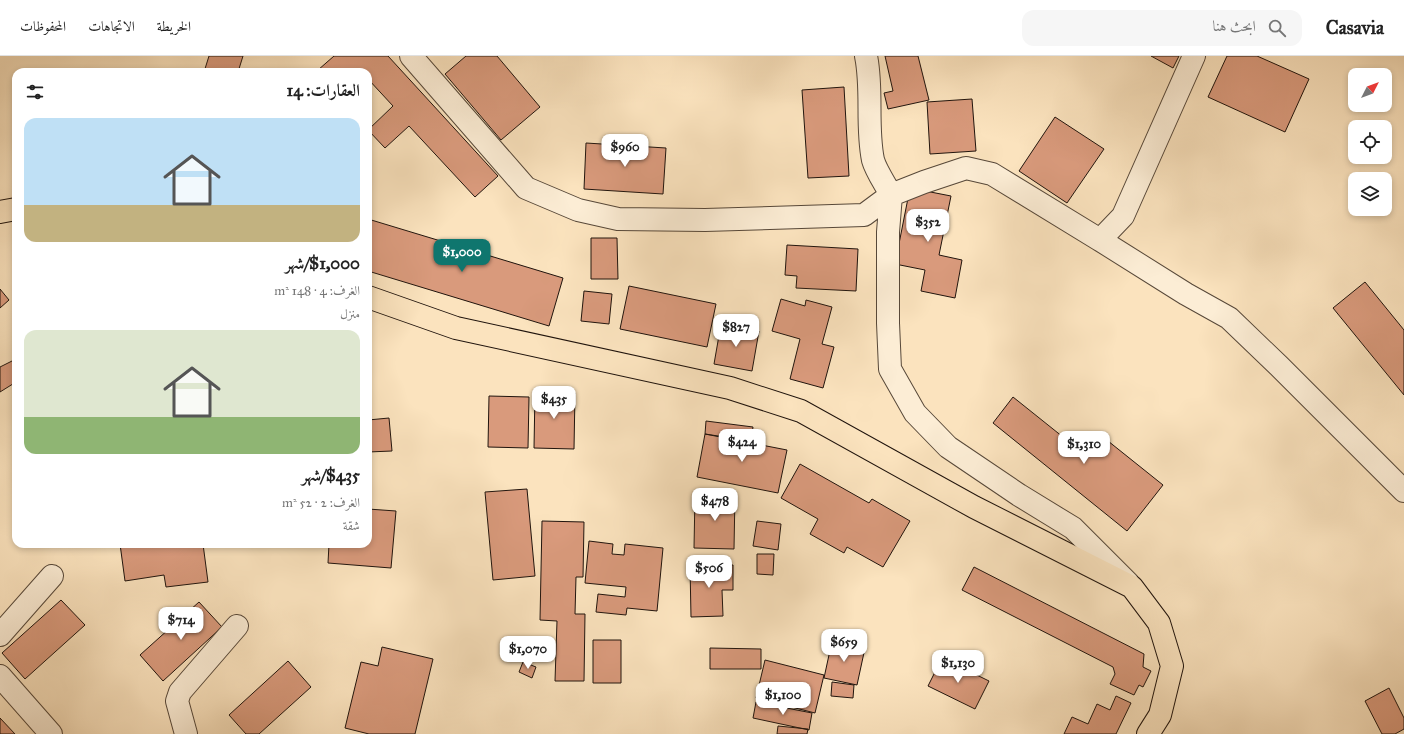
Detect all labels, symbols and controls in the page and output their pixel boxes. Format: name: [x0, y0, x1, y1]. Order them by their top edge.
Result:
search box: [1022, 10, 1302, 46]
text: Casavia: [1326, 16, 1384, 39]
text: ابحث هنا: [1213, 17, 1256, 35]
icon: search: [1266, 17, 1288, 39]
text: المحفوظات: [20, 18, 66, 35]
text: الاتجاهات: [88, 18, 135, 35]
text: الخريطة: [157, 18, 191, 35]
north arrow: [1348, 68, 1392, 112]
map controls: [1348, 68, 1392, 216]
text: العقارات: 14: [286, 80, 360, 101]
icon: filters: [24, 81, 46, 103]
button: locate: [1348, 120, 1392, 164]
pin: $960: [601, 134, 649, 168]
text: $960: [610, 139, 640, 155]
icon: home: [156, 144, 228, 216]
button: layers: [1348, 172, 1392, 216]
pin: $352: [904, 209, 952, 243]
text: $352: [915, 214, 941, 230]
pin: $1,000: [429, 239, 495, 273]
text: $1,000: [443, 244, 482, 260]
text: $1,000/شهر: [285, 253, 360, 274]
text: الغرف: 4 · 148 m²: [274, 283, 360, 299]
text: منزل: [340, 306, 360, 322]
pin: $827: [712, 314, 760, 348]
text: $827: [722, 319, 750, 335]
icon: home: [156, 356, 228, 428]
pin: $435: [530, 386, 578, 420]
text: $435: [541, 391, 567, 407]
pin: $424: [718, 429, 766, 463]
pin: $1,310: [1051, 431, 1117, 465]
text: $424: [728, 434, 756, 450]
text: $1,310: [1067, 436, 1101, 452]
text: $435/شهر: [302, 465, 360, 486]
pin: $478: [691, 488, 739, 522]
text: $478: [701, 493, 729, 509]
text: الغرف: 2 · 52 m²: [282, 495, 360, 511]
text: شقة: [343, 518, 360, 534]
pin: $506: [685, 555, 733, 589]
text: $506: [695, 560, 723, 576]
pin: $714: [157, 607, 205, 641]
text: $714: [167, 612, 195, 628]
pin: $659: [820, 629, 868, 663]
text: $659: [830, 634, 858, 650]
pin: $1,070: [495, 636, 561, 670]
text: $1,070: [509, 641, 547, 657]
pin: $1,130: [925, 650, 991, 684]
text: $1,130: [941, 655, 975, 671]
pin: $1,100: [750, 682, 816, 716]
text: $1,100: [765, 687, 801, 703]

